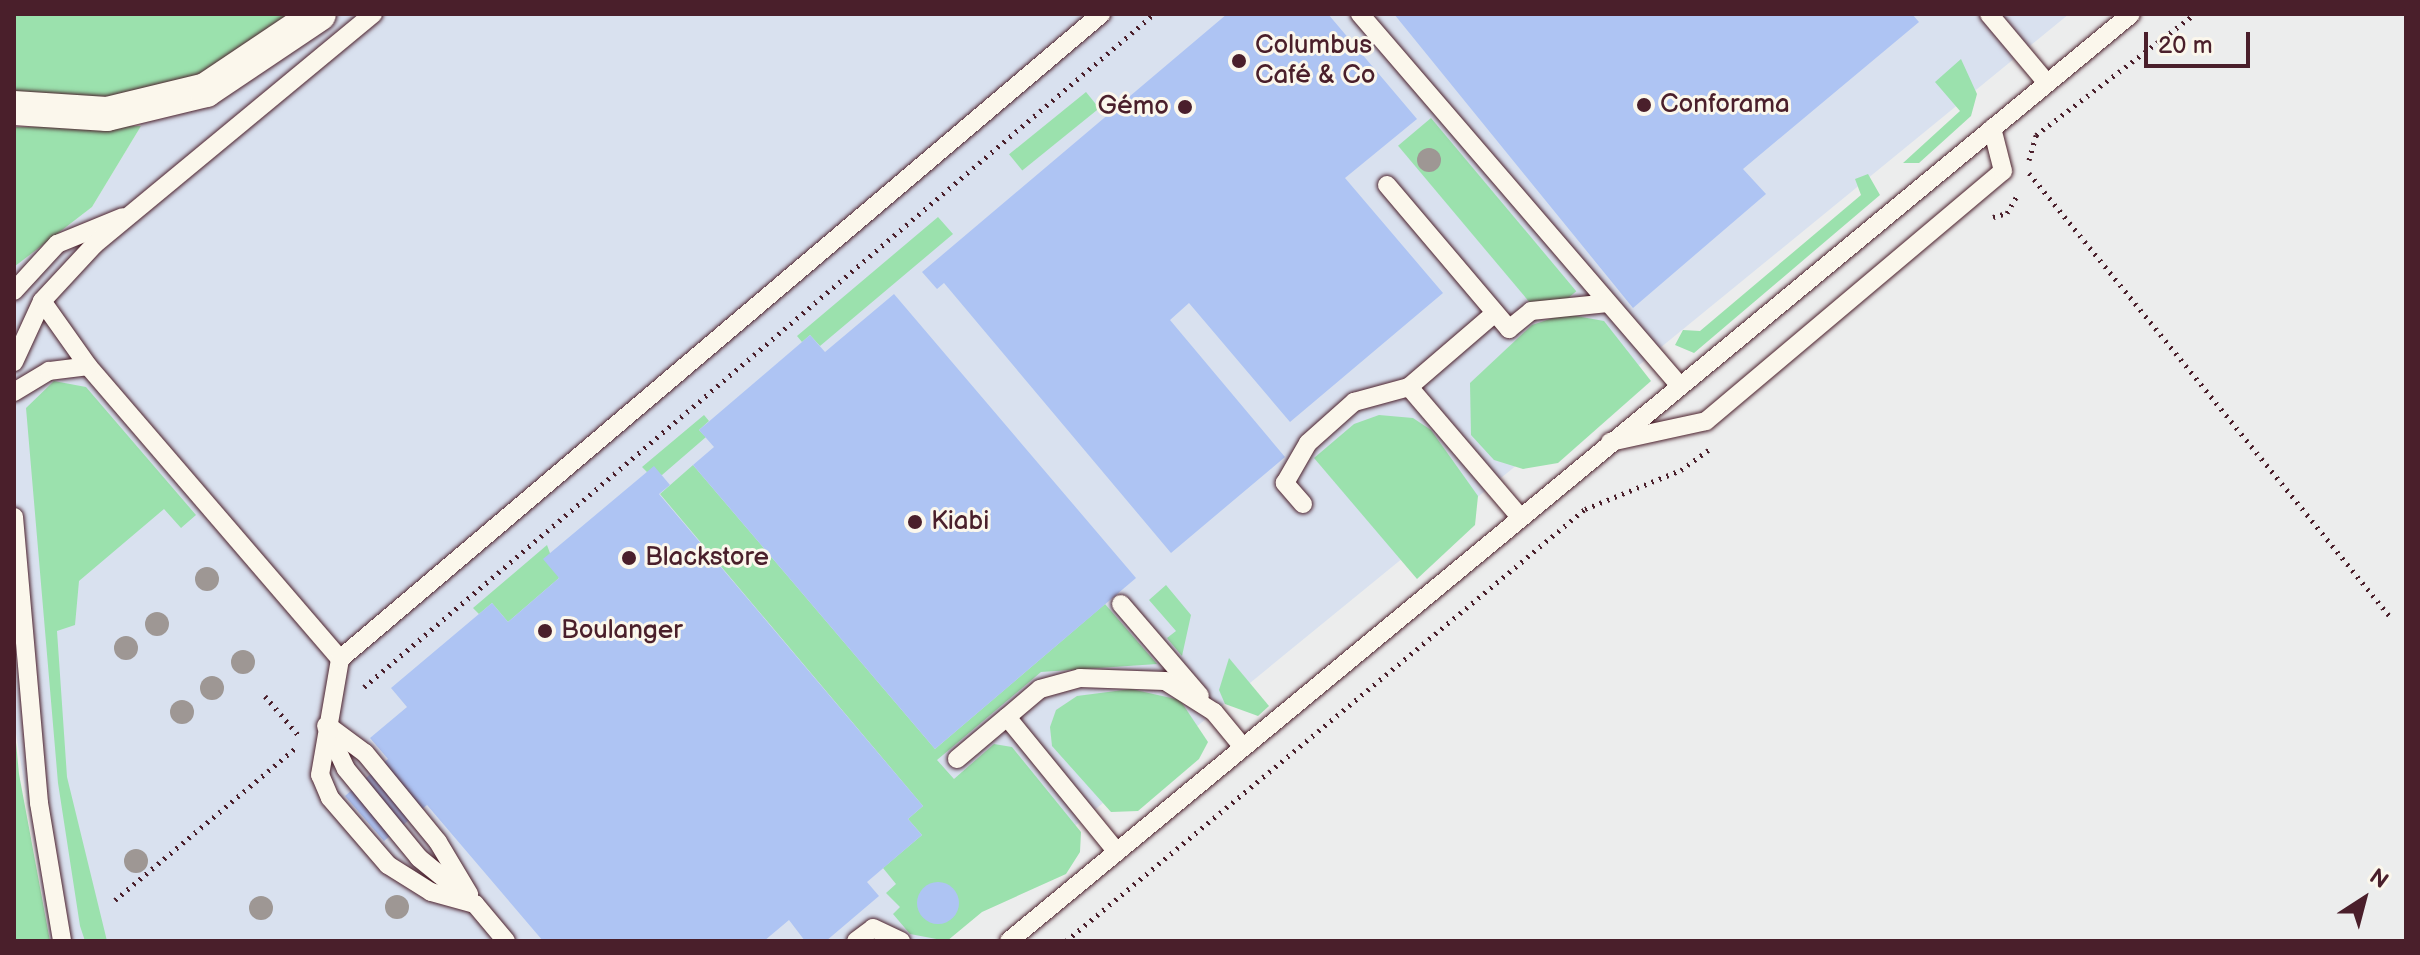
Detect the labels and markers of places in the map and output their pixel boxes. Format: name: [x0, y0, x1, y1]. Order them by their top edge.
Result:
place label: Columbus Café & Co: [1255, 30, 1375, 92]
marker: Columbus Café & Co: [1230, 52, 1248, 70]
place label: Conforama: [1660, 89, 1790, 121]
place label: Gémo: [1098, 91, 1169, 123]
marker: Conforama: [1635, 96, 1653, 114]
marker: Gémo: [1176, 98, 1194, 116]
place label: Kiabi: [931, 506, 989, 538]
marker: Kiabi: [906, 513, 924, 531]
place label: Blackstore: [645, 542, 769, 574]
marker: Blackstore: [620, 549, 638, 567]
place label: Boulanger: [561, 615, 683, 647]
marker: Boulanger: [536, 622, 554, 640]

